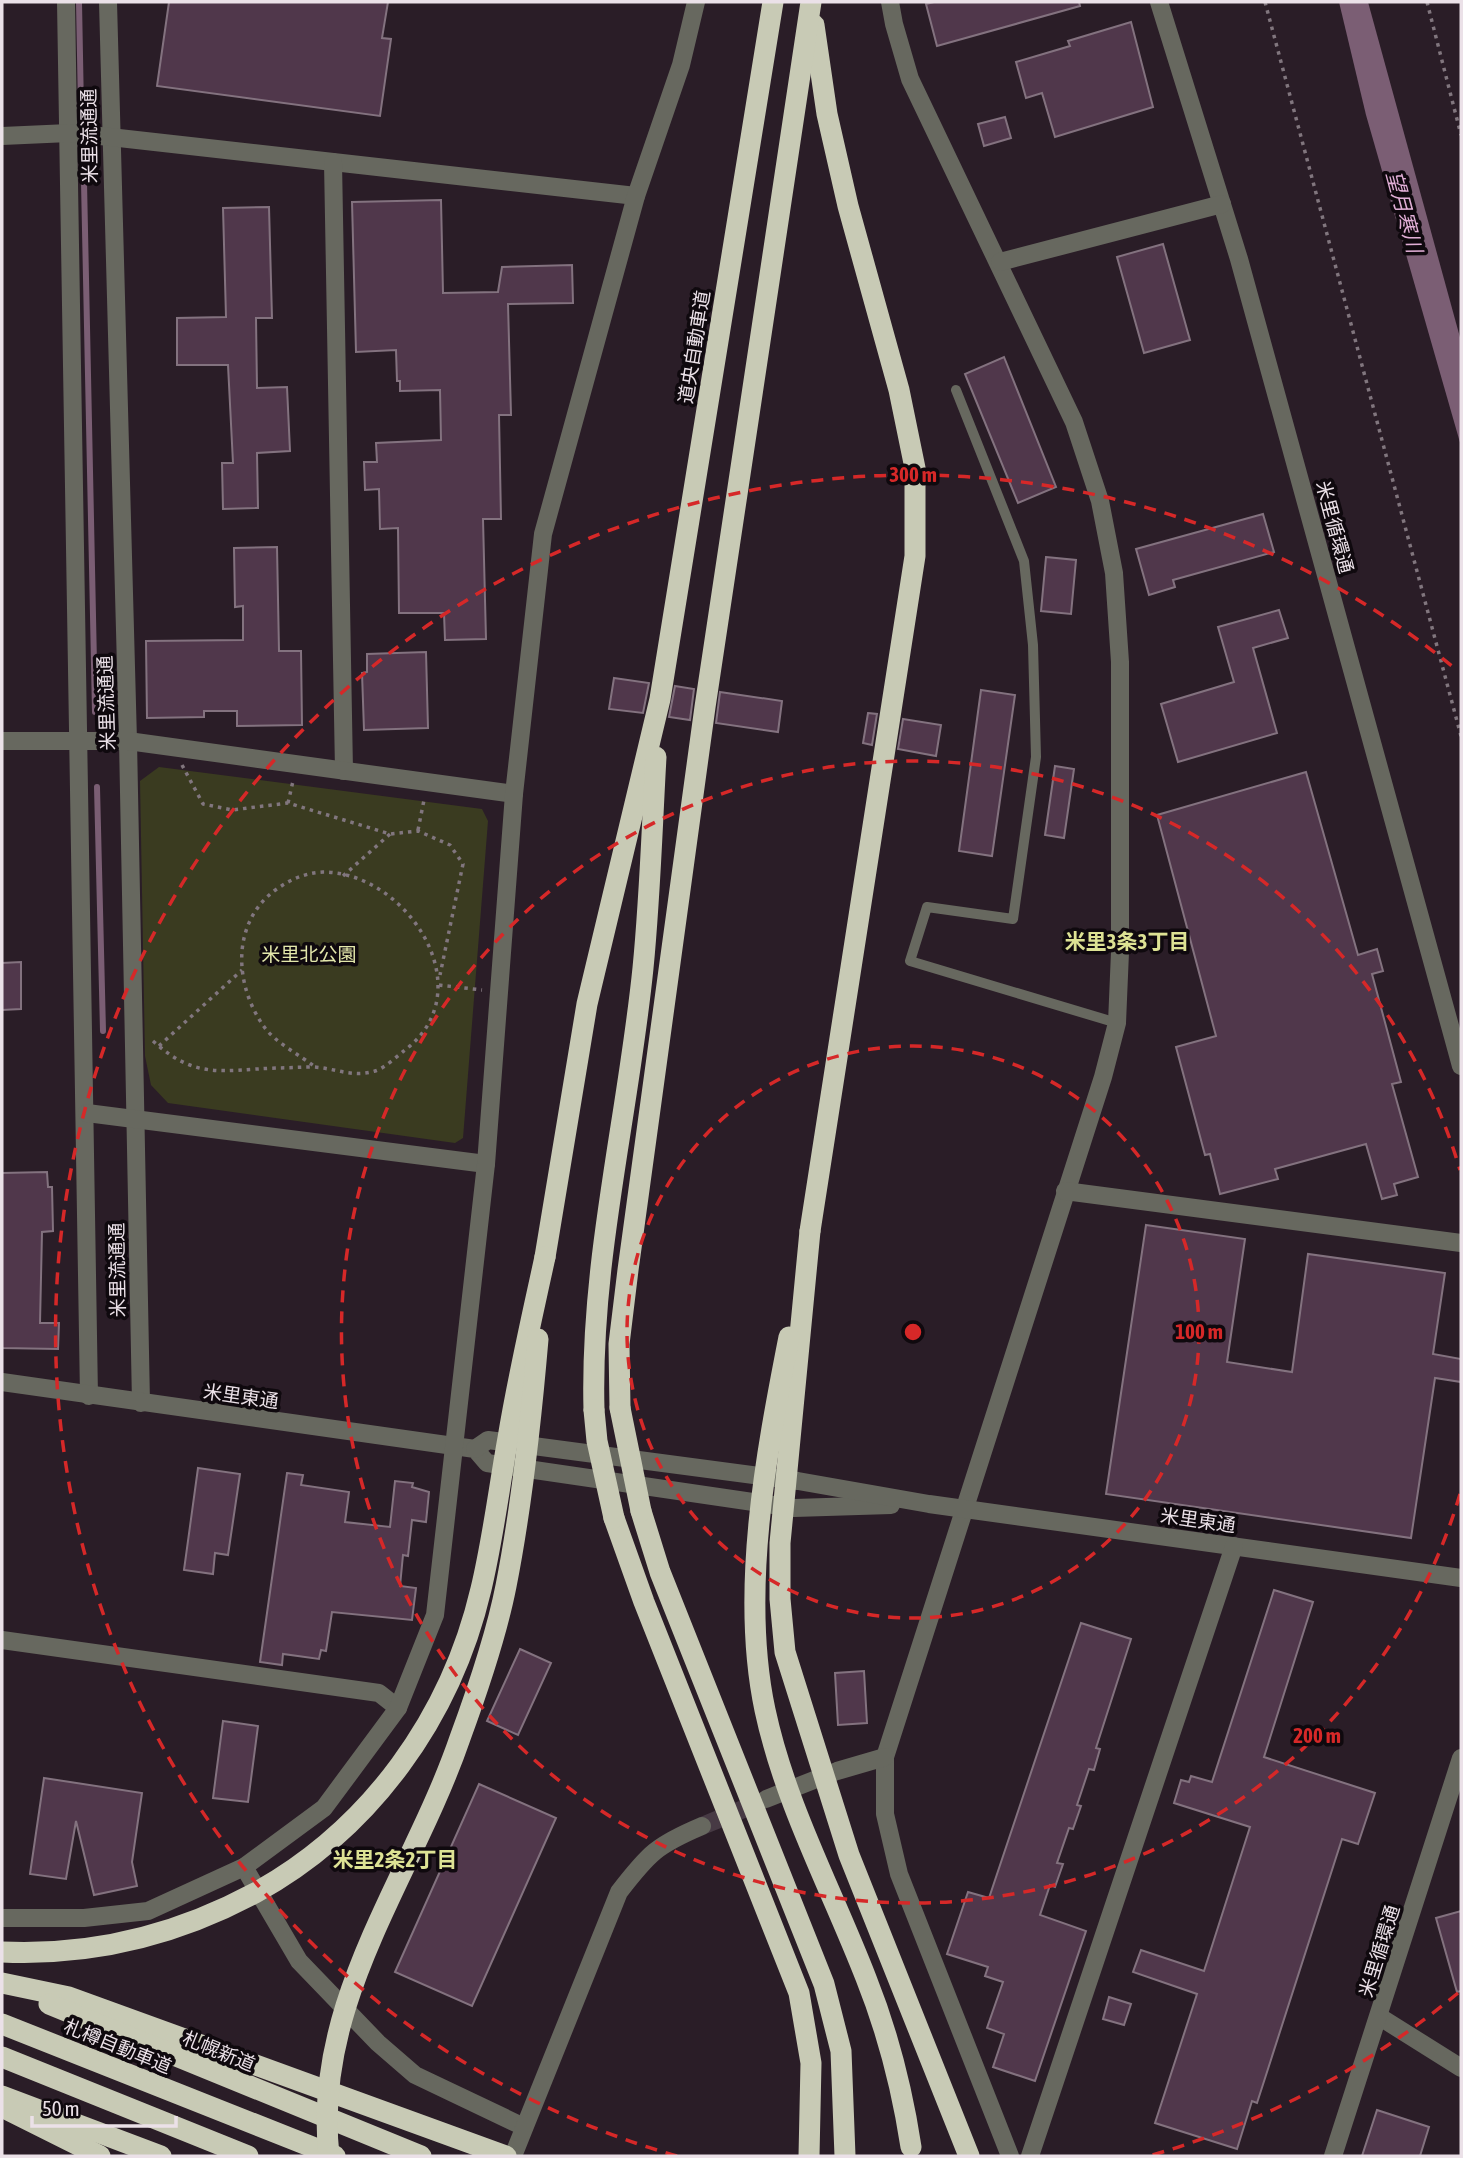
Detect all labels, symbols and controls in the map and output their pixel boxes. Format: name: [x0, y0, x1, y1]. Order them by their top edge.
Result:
street label: 米里流通通: [77, 88, 101, 184]
water label: 望月寒川: [1383, 168, 1428, 257]
street label: 道央自動車道: [674, 289, 714, 405]
text: 300 m: [889, 462, 937, 486]
street label: 米里循環通: [1312, 478, 1358, 576]
street label: 米里流通通: [93, 655, 119, 751]
district label: 米里3条3丁目: [1065, 929, 1189, 953]
park label: 米里北公園: [261, 943, 357, 965]
street label: 米里流通通: [105, 1222, 129, 1318]
text: 100 m: [1175, 1319, 1223, 1343]
centre of rings: [901, 1320, 925, 1344]
street label: 米里東通: [202, 1380, 280, 1412]
street label: 米里東通: [1159, 1504, 1237, 1536]
text: 200 m: [1293, 1723, 1341, 1747]
district label: 米里2条2丁目: [333, 1847, 457, 1871]
street label: 米里循環通: [1355, 1902, 1403, 2000]
street label: 札樽自動車道: [61, 2014, 175, 2078]
street label: 札幌新道: [180, 2027, 258, 2075]
scale bar: [32, 2084, 175, 2128]
text: 50 m: [42, 2096, 80, 2120]

